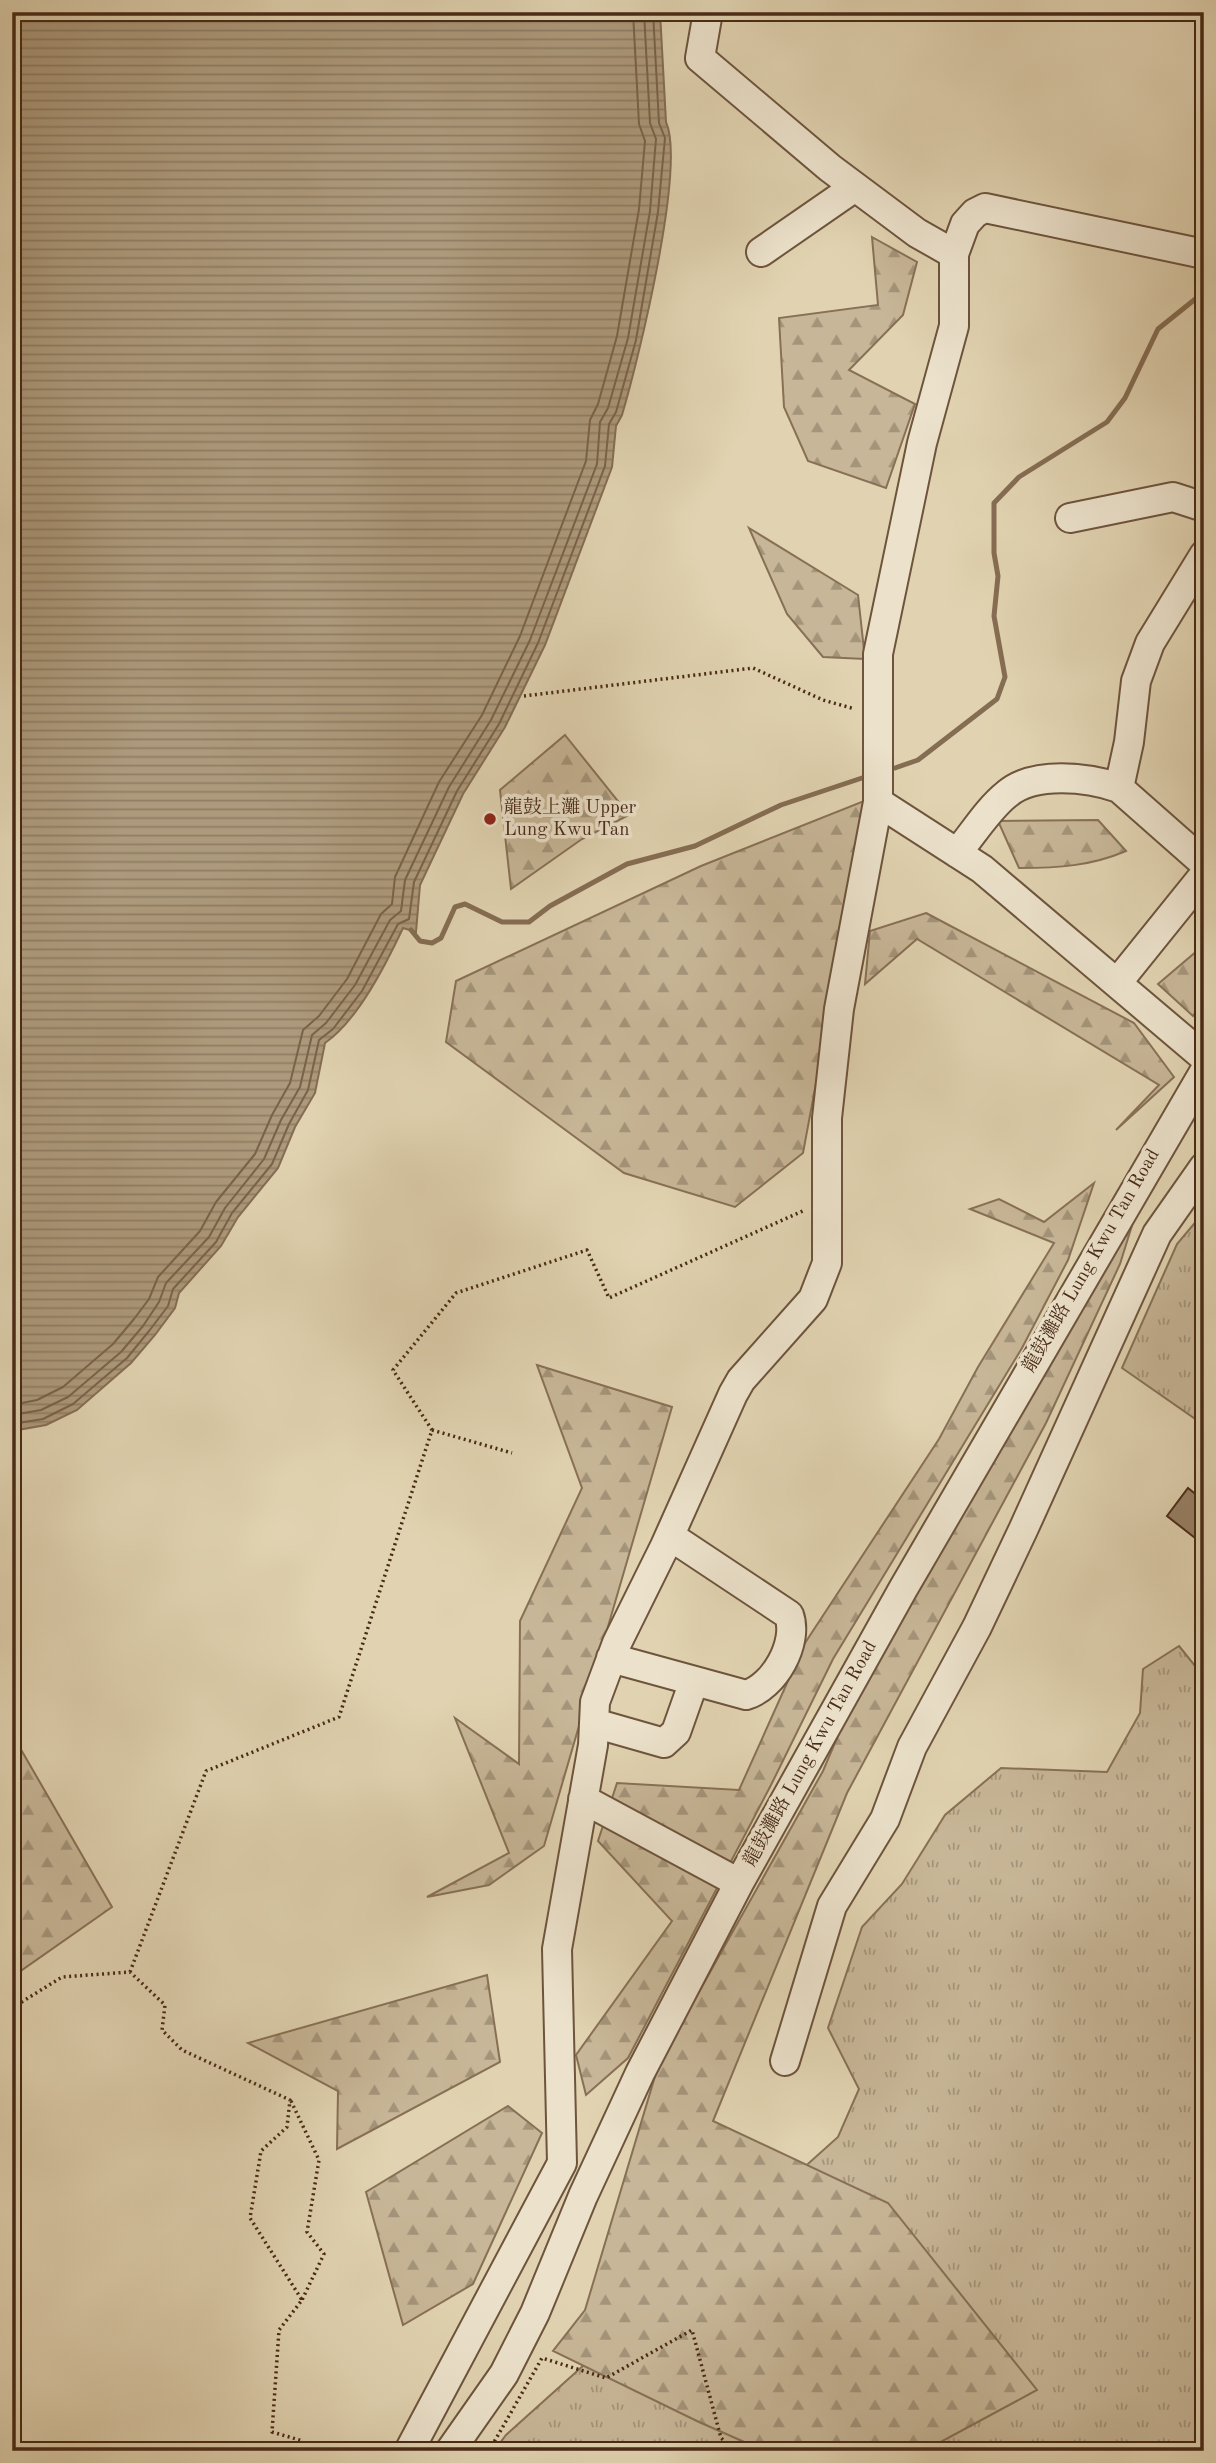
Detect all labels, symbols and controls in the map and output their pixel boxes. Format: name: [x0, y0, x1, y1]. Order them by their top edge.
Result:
place label: 龍鼓上灘 Upper Lung Kwu Tan: [504, 796, 637, 840]
marker: 龍鼓上灘 Upper Lung Kwu Tan: [482, 811, 498, 827]
street label: 龍鼓灘路 Lung Kwu Tan Road: [1018, 1144, 1164, 1376]
street label: 龍鼓灘路 Lung Kwu Tan Road: [738, 1637, 881, 1870]

